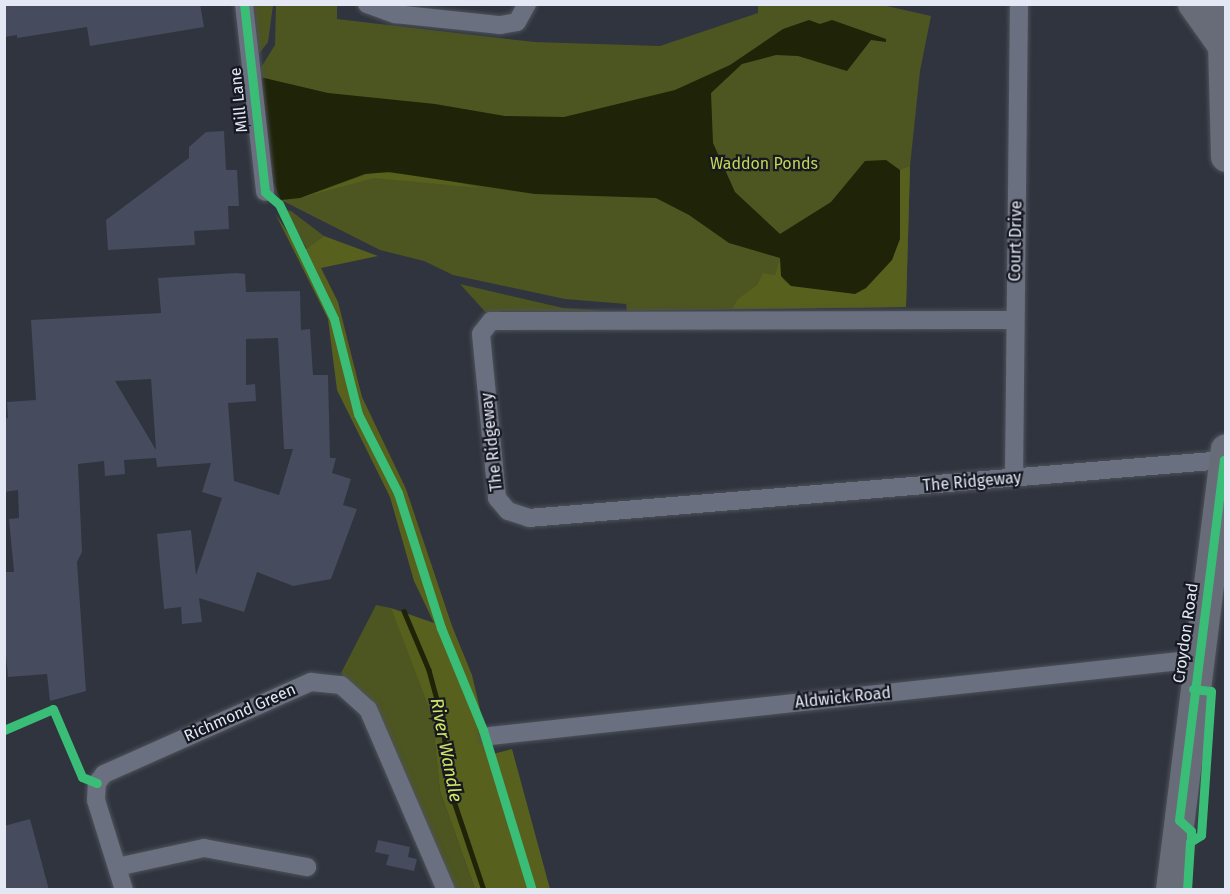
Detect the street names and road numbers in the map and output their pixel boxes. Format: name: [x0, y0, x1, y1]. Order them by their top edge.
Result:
street label: Mill Lane: [226, 67, 252, 133]
street label: Court Drive: [1006, 200, 1026, 282]
street label: The Ridgeway: [477, 392, 507, 492]
street label: The Ridgeway: [922, 468, 1022, 496]
street label: Croydon Road: [1169, 582, 1203, 684]
street label: Richmond Green: [181, 680, 299, 746]
street label: Aldwick Road: [794, 683, 892, 713]

